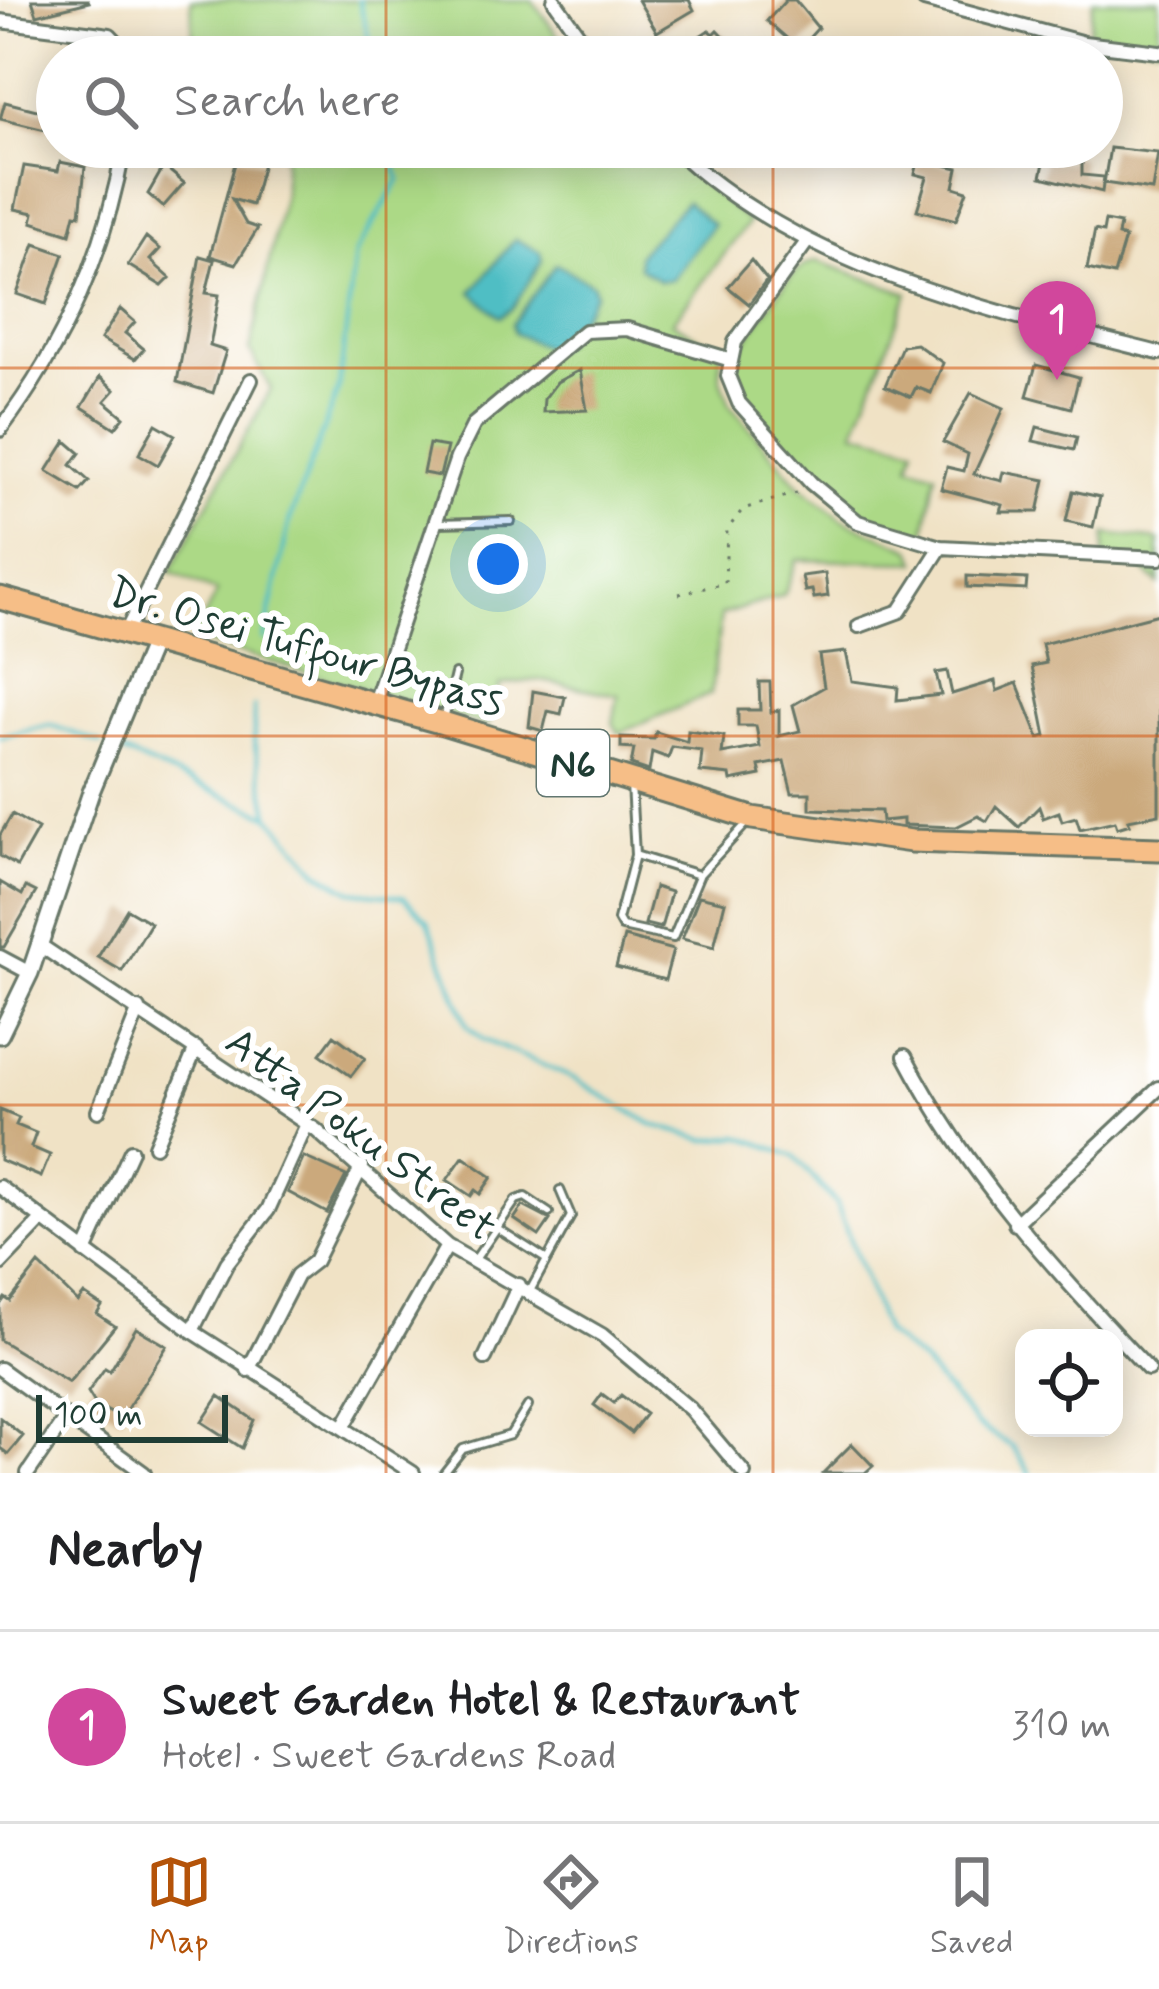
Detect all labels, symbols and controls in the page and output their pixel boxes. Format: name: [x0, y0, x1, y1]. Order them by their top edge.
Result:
search box: [36, 36, 1123, 168]
icon: search: [78, 69, 144, 135]
text: Search here: [174, 73, 401, 132]
pin: 1: [1018, 281, 1096, 380]
your location: [468, 534, 528, 594]
street label: Dr. Osei Tuffour Bypass: [102, 566, 510, 734]
road number: N6: [537, 730, 609, 796]
street label: Atta Poku Street: [213, 1016, 506, 1256]
map controls: [1015, 1329, 1123, 1437]
button: locate: [1015, 1329, 1123, 1437]
scale bar: [36, 1389, 228, 1442]
text: 100 m: [54, 1394, 143, 1438]
text: Nearby: [48, 1518, 203, 1584]
text: Sweet Garden Hotel & Restaurant: [162, 1672, 800, 1731]
text: 1: [78, 1701, 96, 1752]
text: 310 m: [1012, 1701, 1111, 1752]
text: Hotel · Sweet Gardens Road: [162, 1731, 616, 1782]
tab: Map: [146, 1849, 212, 1965]
tab: Directions: [503, 1849, 639, 1965]
tab: Saved: [930, 1849, 1013, 1965]

